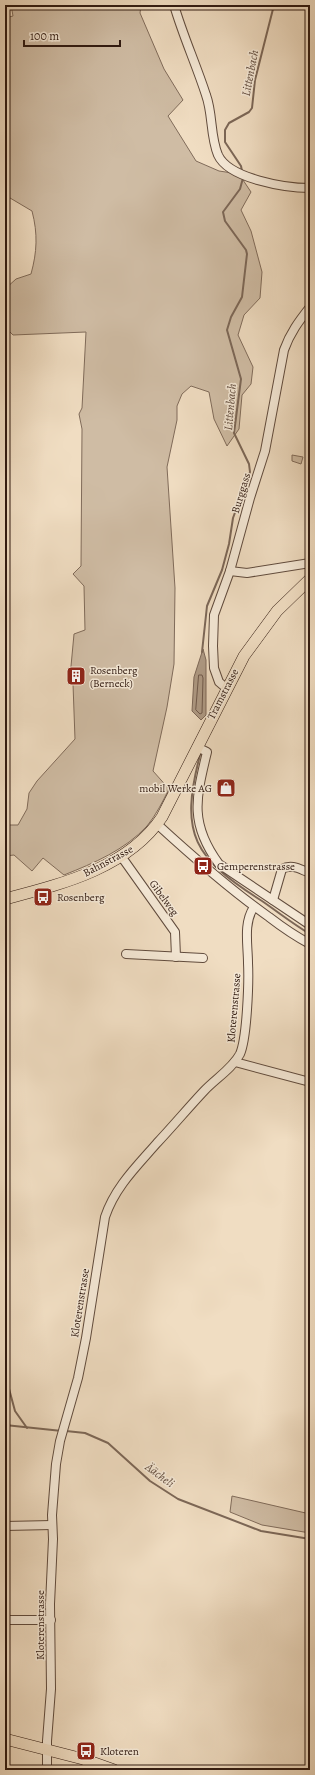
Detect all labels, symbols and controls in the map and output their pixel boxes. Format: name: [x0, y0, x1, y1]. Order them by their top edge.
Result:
scale bar: [24, 22, 120, 48]
text: 100 m: [30, 28, 59, 44]
water label: Littenbach: [238, 48, 262, 98]
water label: Littenbach: [220, 383, 240, 431]
street label: Burggass: [228, 471, 254, 515]
place label: Rosenberg (Berneck): [90, 663, 138, 691]
building icon: Rosenberg (Berneck): [65, 665, 87, 687]
street label: Tramstrasse: [204, 666, 242, 722]
shop icon: mobil Werke AG: [215, 777, 237, 799]
place label: mobil Werke AG: [139, 781, 212, 796]
street label: Bahnstrasse: [80, 842, 136, 880]
bus stop icon: Gemperenstrasse: [192, 855, 214, 877]
place label: Gemperenstrasse: [217, 859, 295, 874]
street label: Gibelweg: [146, 877, 183, 920]
bus stop icon: Rosenberg: [32, 886, 54, 908]
place label: Rosenberg: [57, 890, 105, 905]
street label: Kloterenstrasse: [223, 973, 245, 1043]
street label: Kloterenstrasse: [67, 1267, 93, 1339]
water label: Äächeli: [141, 1458, 178, 1491]
street label: Kloterenstrasse: [33, 1590, 48, 1660]
bus stop icon: Kloteren: [75, 1740, 97, 1762]
place label: Kloteren: [100, 1744, 139, 1759]

